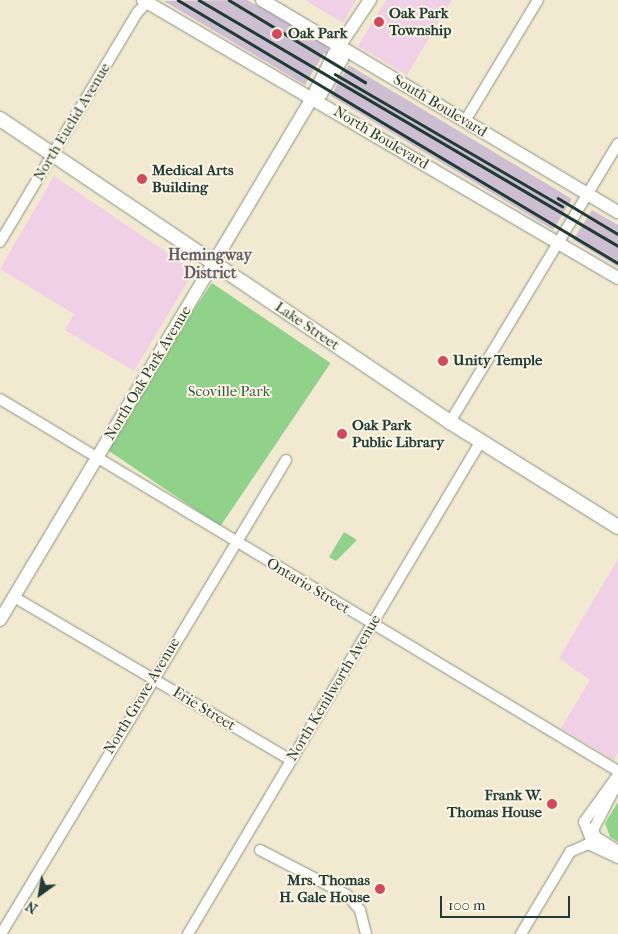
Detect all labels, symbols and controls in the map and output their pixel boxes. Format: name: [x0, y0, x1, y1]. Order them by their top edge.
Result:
place label: Oak Park Township: [389, 4, 451, 39]
marker: Oak Park Township: [373, 16, 385, 28]
place label: Oak Park: [288, 25, 348, 43]
marker: Oak Park: [270, 27, 284, 41]
street label: North Euclid Avenue: [30, 60, 114, 184]
street label: South Boulevard: [390, 71, 490, 141]
street label: North Boulevard: [330, 103, 432, 173]
place label: Medical Arts Building: [152, 161, 233, 196]
marker: Medical Arts Building: [136, 173, 148, 185]
district label: Hemingway District: [168, 245, 252, 283]
street label: Lake Street: [271, 298, 343, 354]
street label: North Oak Park Avenue: [101, 303, 195, 443]
place label: Unity Temple: [453, 352, 542, 370]
marker: Unity Temple: [437, 355, 449, 367]
park label: Scoville Park: [188, 383, 270, 401]
place label: Oak Park Public Library: [352, 416, 444, 451]
marker: Oak Park Public Library: [336, 428, 348, 440]
street label: Ontario Street: [263, 554, 353, 618]
street label: North Kenilworth Avenue: [283, 612, 385, 764]
street label: North Grove Avenue: [100, 635, 184, 757]
street label: Erie Street: [169, 683, 239, 735]
place label: Frank W. Thomas House: [447, 786, 542, 821]
marker: Frank W. Thomas House: [546, 798, 558, 810]
north arrow: [15, 869, 65, 919]
place label: Mrs. Thomas H. Gale House: [279, 871, 370, 906]
marker: Mrs. Thomas H. Gale House: [374, 883, 386, 895]
scale bar: [443, 886, 573, 918]
text: 100 m: [448, 896, 486, 914]
text: N: [23, 897, 41, 917]

